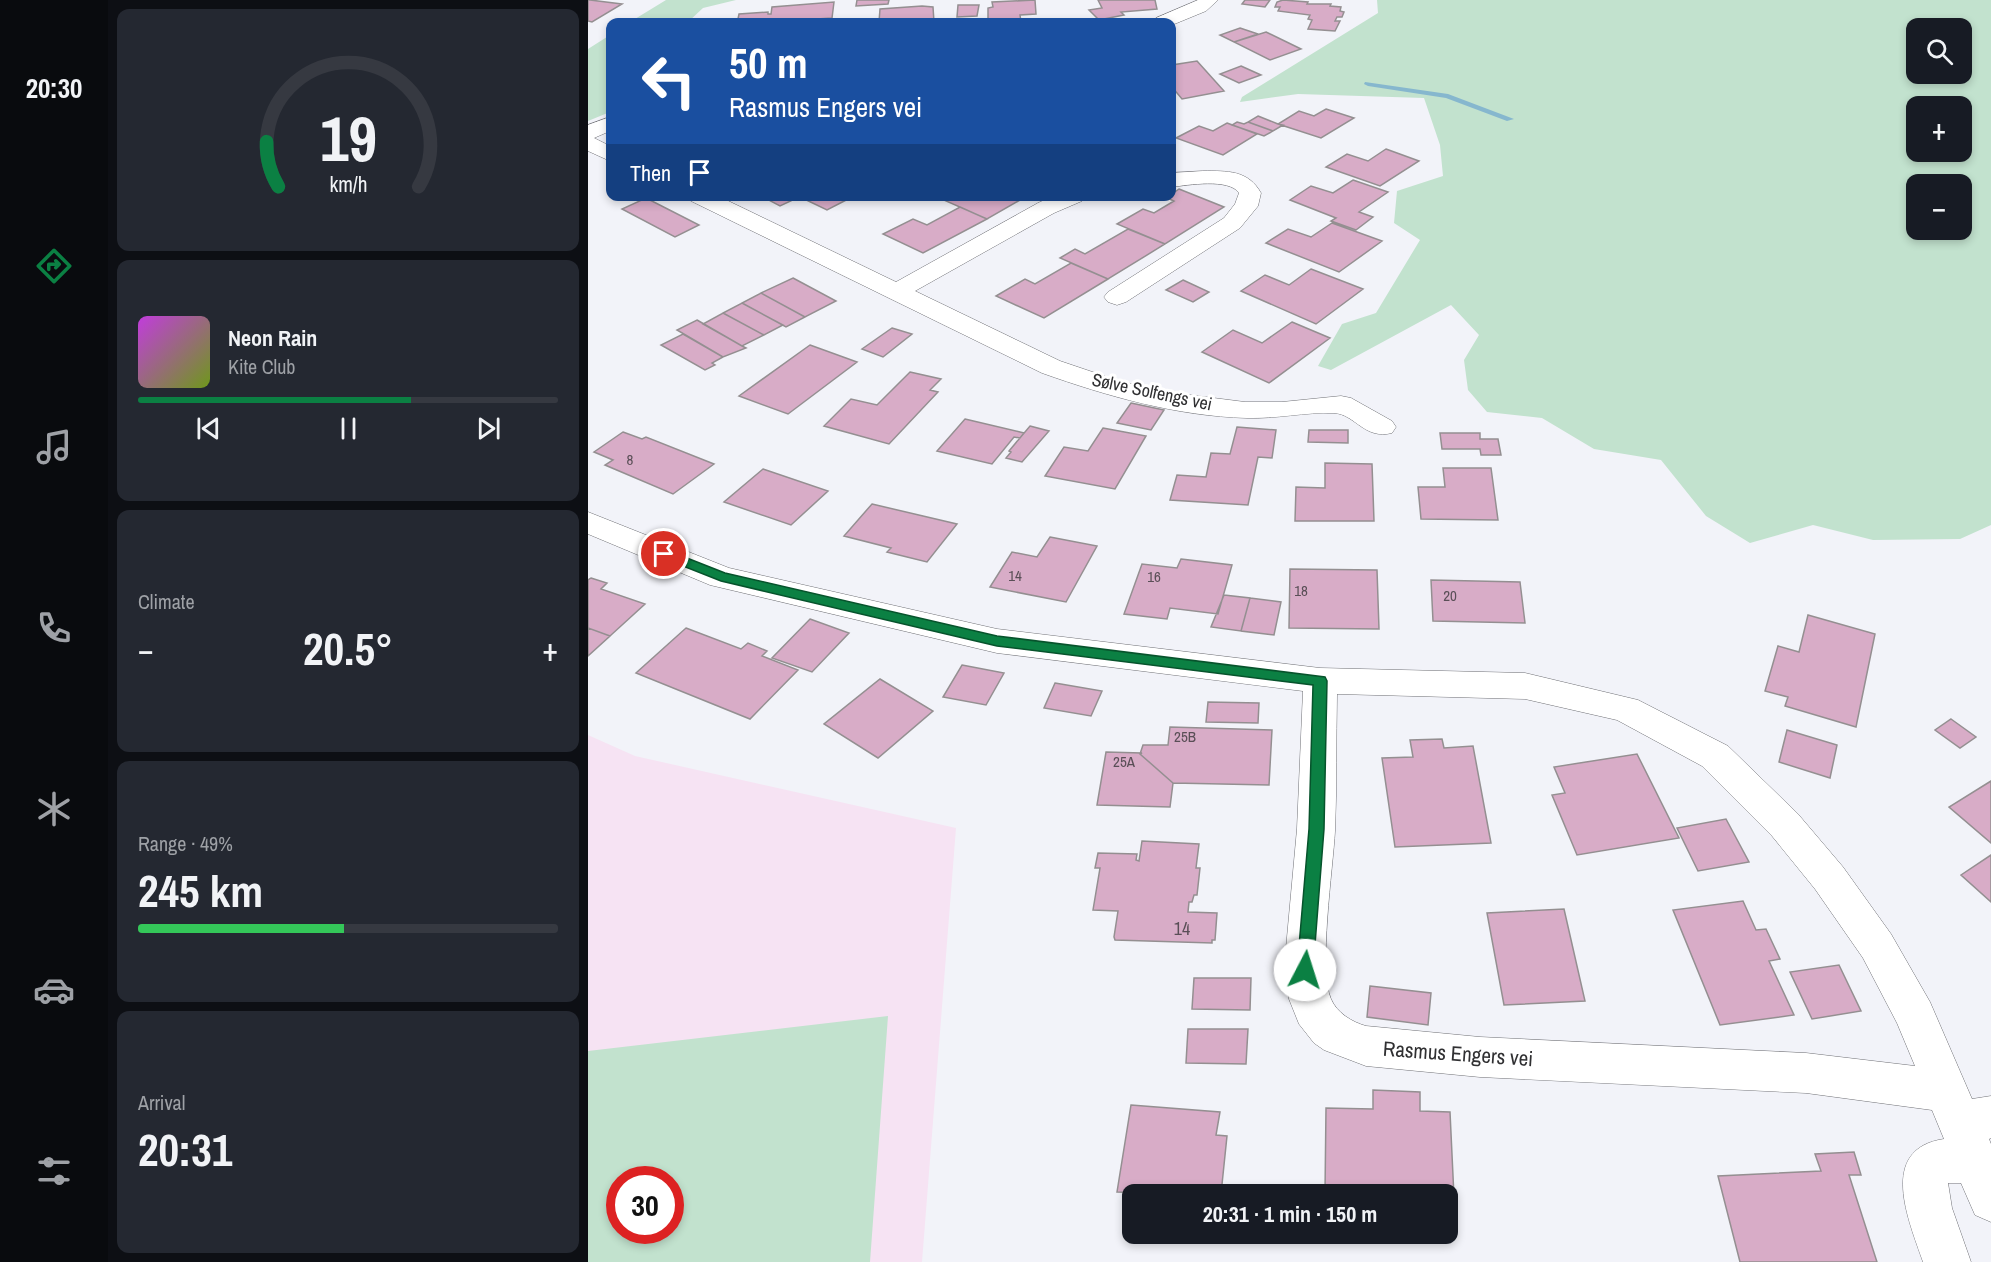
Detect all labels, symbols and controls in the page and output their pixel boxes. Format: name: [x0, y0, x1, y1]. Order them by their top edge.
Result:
map controls: [1906, 18, 1972, 240]
button: search: [1906, 18, 1972, 84]
text: 50 m: [729, 35, 808, 91]
icon: left: [630, 42, 708, 120]
text: 20:30: [26, 70, 82, 106]
text: Rasmus Engers vei: [729, 89, 922, 125]
text: 19: [320, 96, 376, 180]
button: +: [1906, 96, 1972, 162]
icon: arrive: [683, 156, 716, 189]
text: Then: [630, 158, 671, 188]
text: km/h: [329, 170, 367, 199]
button: −: [1906, 174, 1972, 240]
icon: directions: [33, 245, 75, 287]
text: Neon Rain: [228, 323, 317, 353]
text: Kite Club: [228, 353, 295, 380]
street label: Sølve Solfengs vei: [1090, 367, 1214, 416]
icon: previous: [192, 412, 225, 445]
icon: pause: [332, 412, 365, 445]
icon: next: [472, 412, 505, 445]
icon: music: [33, 426, 75, 468]
house number: 8: [627, 449, 634, 470]
pin: [638, 528, 689, 579]
icon: arrive: [647, 537, 680, 570]
house number: 14: [1008, 565, 1022, 586]
house number: 16: [1147, 566, 1161, 587]
house number: 18: [1294, 580, 1308, 601]
house number: 20: [1443, 585, 1457, 606]
text: Climate: [138, 588, 195, 615]
icon: phone: [33, 607, 75, 649]
text: 20.5°: [303, 618, 393, 679]
text: −: [138, 627, 154, 671]
text: +: [542, 627, 558, 671]
house number: 25B: [1174, 726, 1196, 747]
house number: 25A: [1113, 751, 1136, 772]
icon: climate: [33, 788, 75, 830]
text: Range · 49%: [138, 830, 233, 857]
text: 245 km: [138, 860, 263, 921]
house number: 14: [1174, 916, 1190, 941]
position arrow: [1273, 938, 1337, 1002]
icon: car: [33, 969, 75, 1011]
street label: Rasmus Engers vei: [1382, 1034, 1534, 1073]
text: Arrival: [138, 1089, 185, 1116]
text: 20:31: [138, 1119, 232, 1180]
icon: filters: [33, 1150, 75, 1192]
speed limit sign: 30: [606, 1166, 684, 1244]
text: 20:31 · 1 min · 150 m: [1203, 1199, 1377, 1229]

